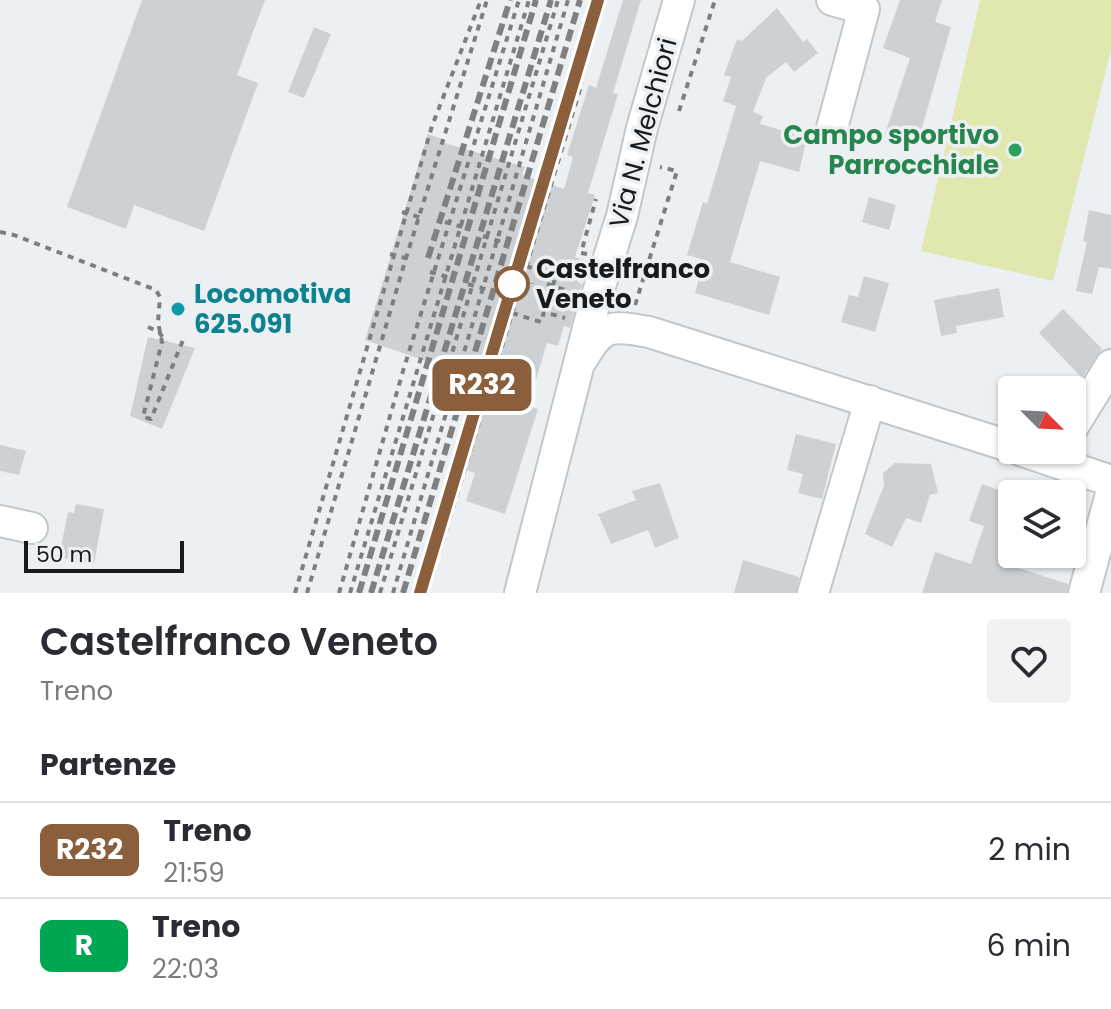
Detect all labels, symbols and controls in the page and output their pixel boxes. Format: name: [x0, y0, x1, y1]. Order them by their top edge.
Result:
street label: Via N. Melchiori: [600, 34, 686, 232]
place label: Campo sportivo Parrocchiale: [783, 117, 999, 183]
marker: Campo sportivo Parrocchiale: [1006, 141, 1024, 159]
place label: Castelfranco Veneto: [536, 251, 710, 317]
marker: Castelfranco Veneto: [495, 267, 529, 301]
place label: Locomotiva 625.091: [194, 276, 352, 342]
marker: Locomotiva 625.091: [169, 300, 187, 318]
line badge: R232: [426, 359, 538, 411]
text: R232: [448, 365, 516, 404]
north arrow: [998, 376, 1086, 464]
map controls: [998, 376, 1086, 568]
button: layers: [998, 480, 1086, 568]
scale bar: [24, 537, 184, 573]
text: 50 m: [36, 539, 92, 570]
text: Castelfranco Veneto: [40, 615, 438, 668]
button: heart: [987, 619, 1071, 703]
text: Treno: [40, 673, 113, 709]
text: Partenze: [40, 743, 176, 786]
text: Treno: [163, 809, 252, 852]
text: 2 min: [988, 828, 1071, 871]
text: R232: [56, 830, 123, 869]
text: 21:59: [163, 855, 225, 891]
text: Treno: [152, 905, 240, 948]
text: 6 min: [986, 924, 1071, 967]
text: R: [75, 926, 93, 965]
text: 22:03: [152, 951, 219, 987]

